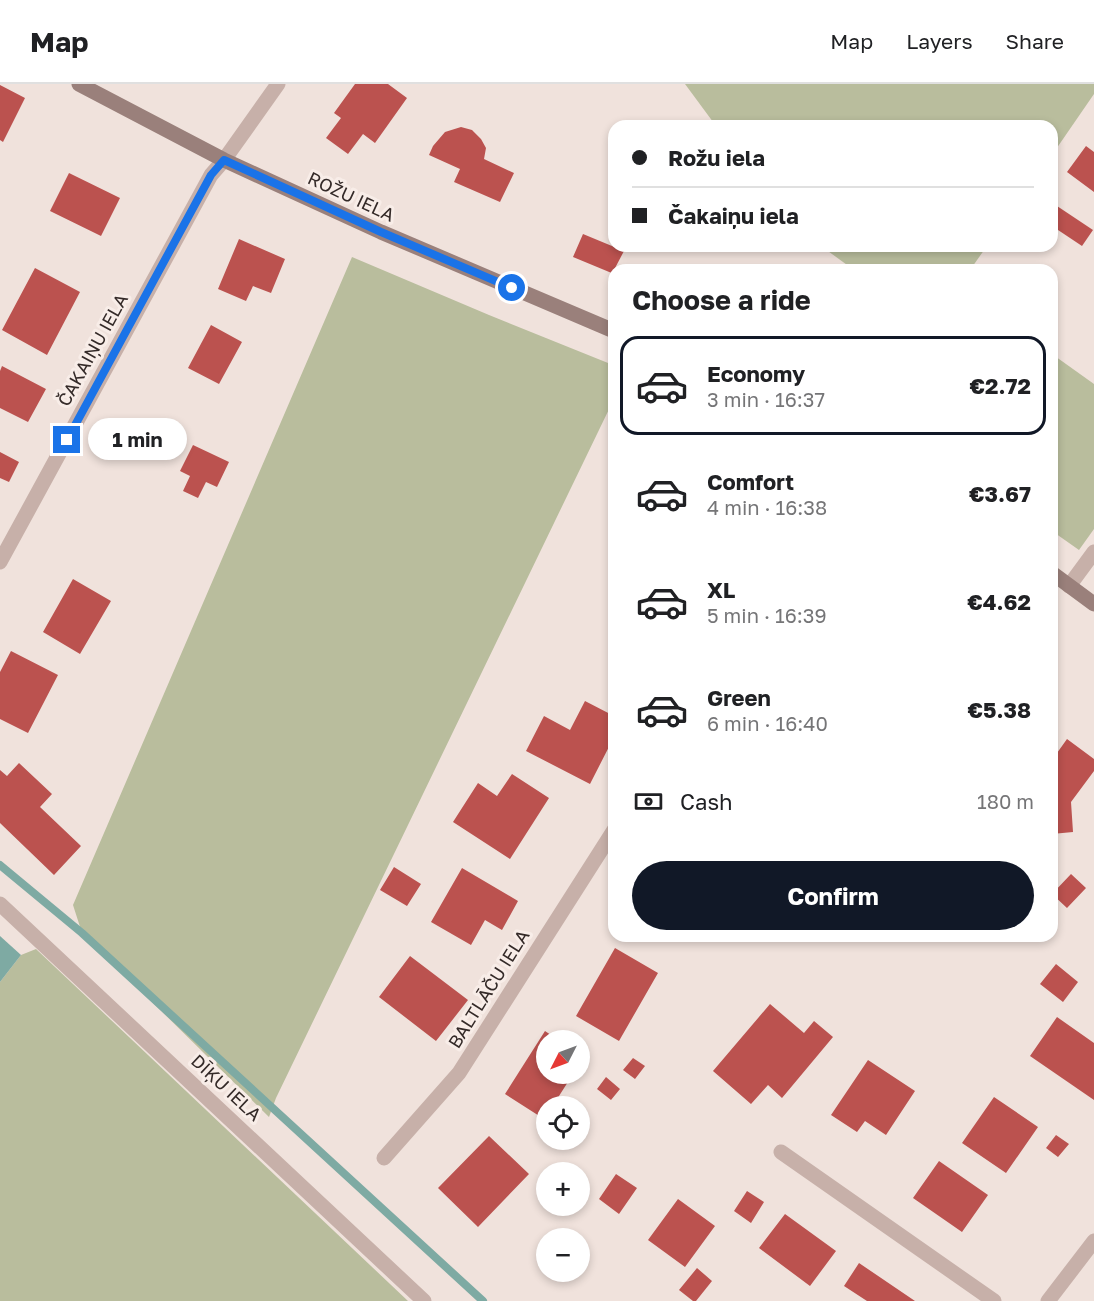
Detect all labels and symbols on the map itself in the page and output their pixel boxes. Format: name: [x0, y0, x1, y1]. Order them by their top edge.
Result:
street label: ROŽU IELA: [304, 166, 398, 226]
route start: [498, 274, 525, 301]
street label: ČAKAIŅU IELA: [52, 289, 133, 410]
callout: 1 min: [88, 419, 187, 461]
route end: [53, 426, 80, 453]
street label: BALTLĀČU IELA: [443, 925, 533, 1052]
north arrow: [536, 1030, 590, 1084]
street label: DĪĶU IELA: [186, 1049, 266, 1126]

